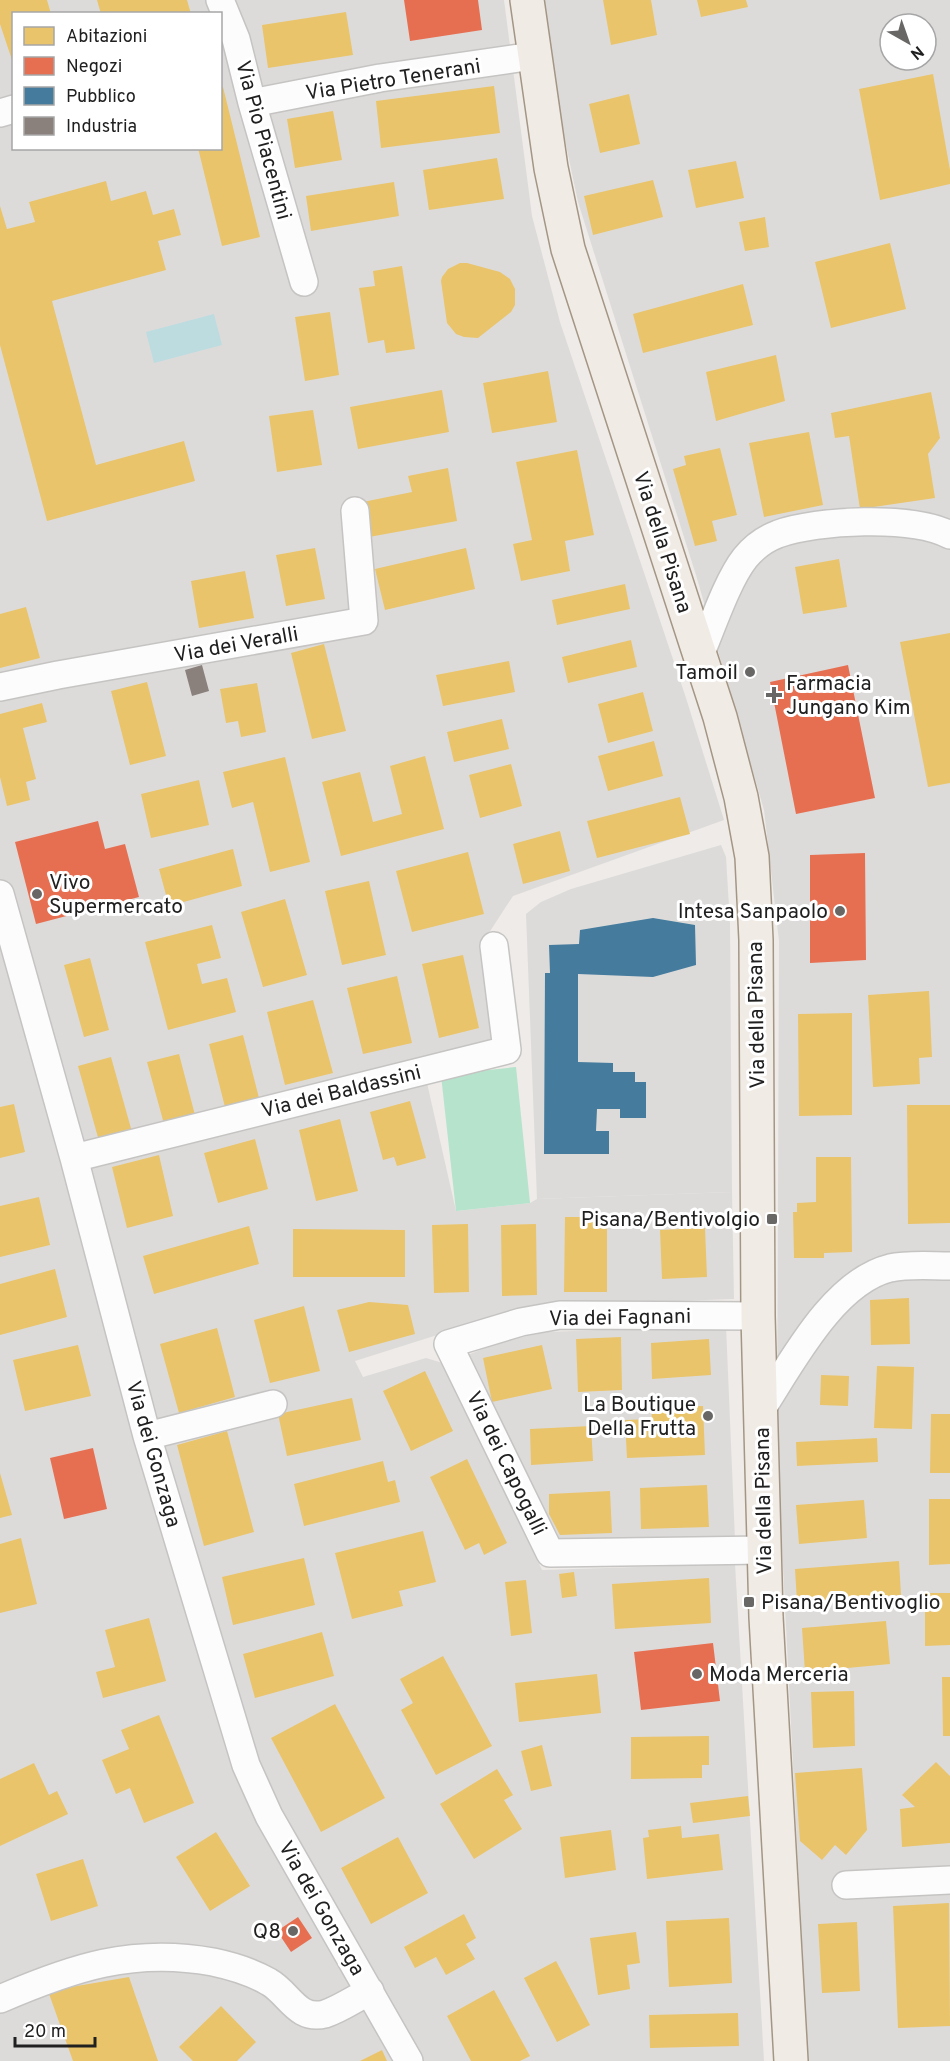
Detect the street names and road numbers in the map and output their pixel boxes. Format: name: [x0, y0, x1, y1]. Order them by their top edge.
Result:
street label: Via Pietro Tenerani: [304, 53, 483, 108]
street label: Via Pio Piacentini: [228, 58, 297, 223]
street label: Via della Pisana: [626, 468, 697, 617]
street label: Via dei Veralli: [172, 621, 301, 670]
street label: Via della Pisana: [743, 941, 772, 1089]
street label: Via dei Baldassini: [259, 1060, 424, 1125]
street label: Via dei Fagnani: [549, 1304, 691, 1333]
street label: Via dei Gonzaga: [119, 1378, 186, 1531]
street label: Via dei Capogalli: [459, 1387, 552, 1540]
street label: Via della Pisana: [750, 1427, 779, 1575]
street label: Via dei Gonzaga: [271, 1837, 370, 1981]

